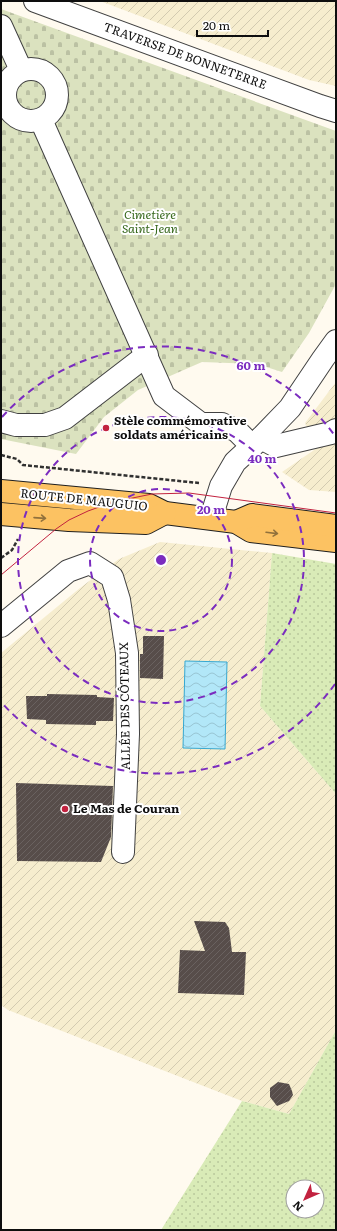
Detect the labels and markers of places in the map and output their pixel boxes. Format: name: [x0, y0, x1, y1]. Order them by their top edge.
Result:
place label: Stèle commémorative soldats américains: [114, 411, 247, 443]
marker: Stèle commémorative soldats américains: [101, 423, 111, 433]
centre of rings: [154, 553, 168, 567]
place label: Le Mas de Couran: [73, 799, 180, 817]
marker: Le Mas de Couran: [60, 804, 70, 814]

